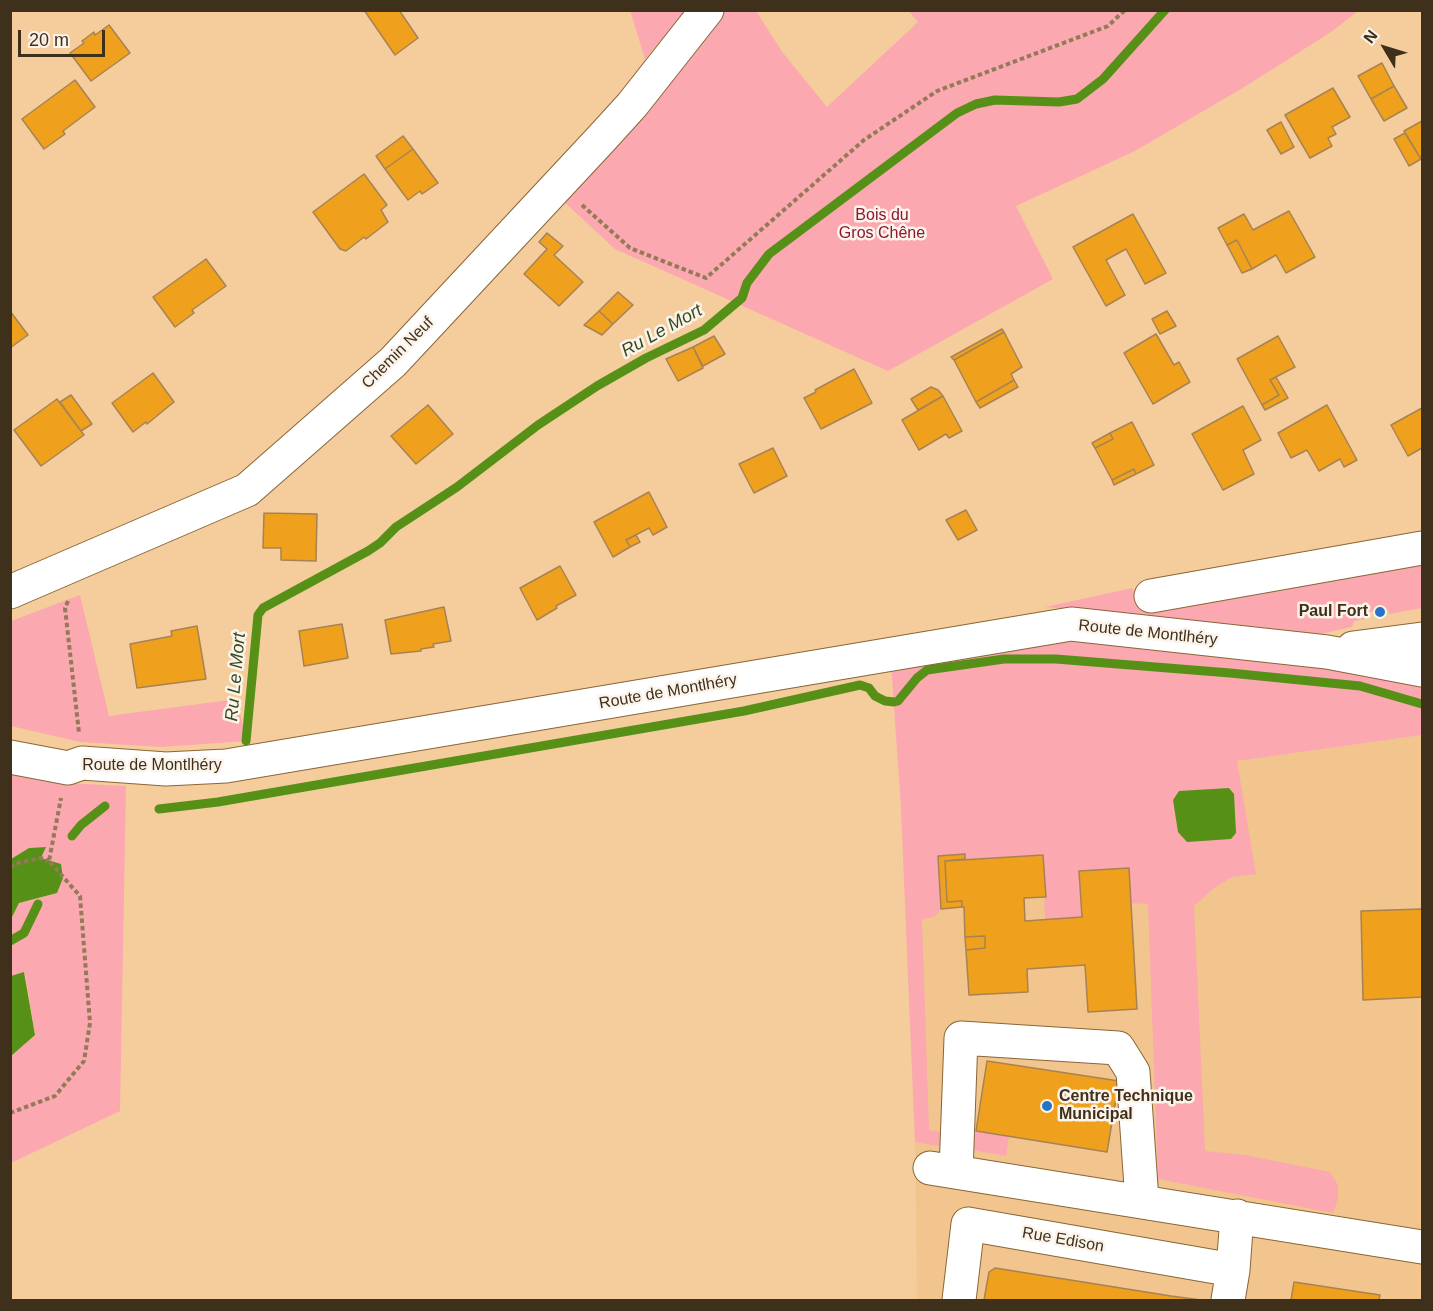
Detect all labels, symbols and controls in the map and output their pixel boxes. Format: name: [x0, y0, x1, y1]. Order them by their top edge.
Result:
scale bar: [21, 18, 108, 56]
north arrow: [1355, 18, 1415, 78]
text: N: [1360, 27, 1381, 46]
text: 20 m: [29, 30, 69, 50]
park label: Bois du Gros Chêne: [839, 206, 925, 244]
water label: Ru Le Mort: [618, 300, 706, 362]
street label: Chemin Neuf: [358, 313, 438, 393]
place label: Paul Fort: [1299, 602, 1368, 622]
marker: Paul Fort: [1373, 605, 1387, 619]
street label: Route de Montlhéry: [1078, 616, 1218, 650]
water label: Ru Le Mort: [221, 632, 251, 722]
street label: Route de Montlhéry: [598, 670, 738, 714]
street label: Route de Montlhéry: [82, 756, 222, 776]
place label: Centre Technique Municipal: [1059, 1087, 1193, 1125]
marker: Centre Technique Municipal: [1040, 1099, 1054, 1113]
street label: Rue Edison: [1021, 1223, 1105, 1257]

